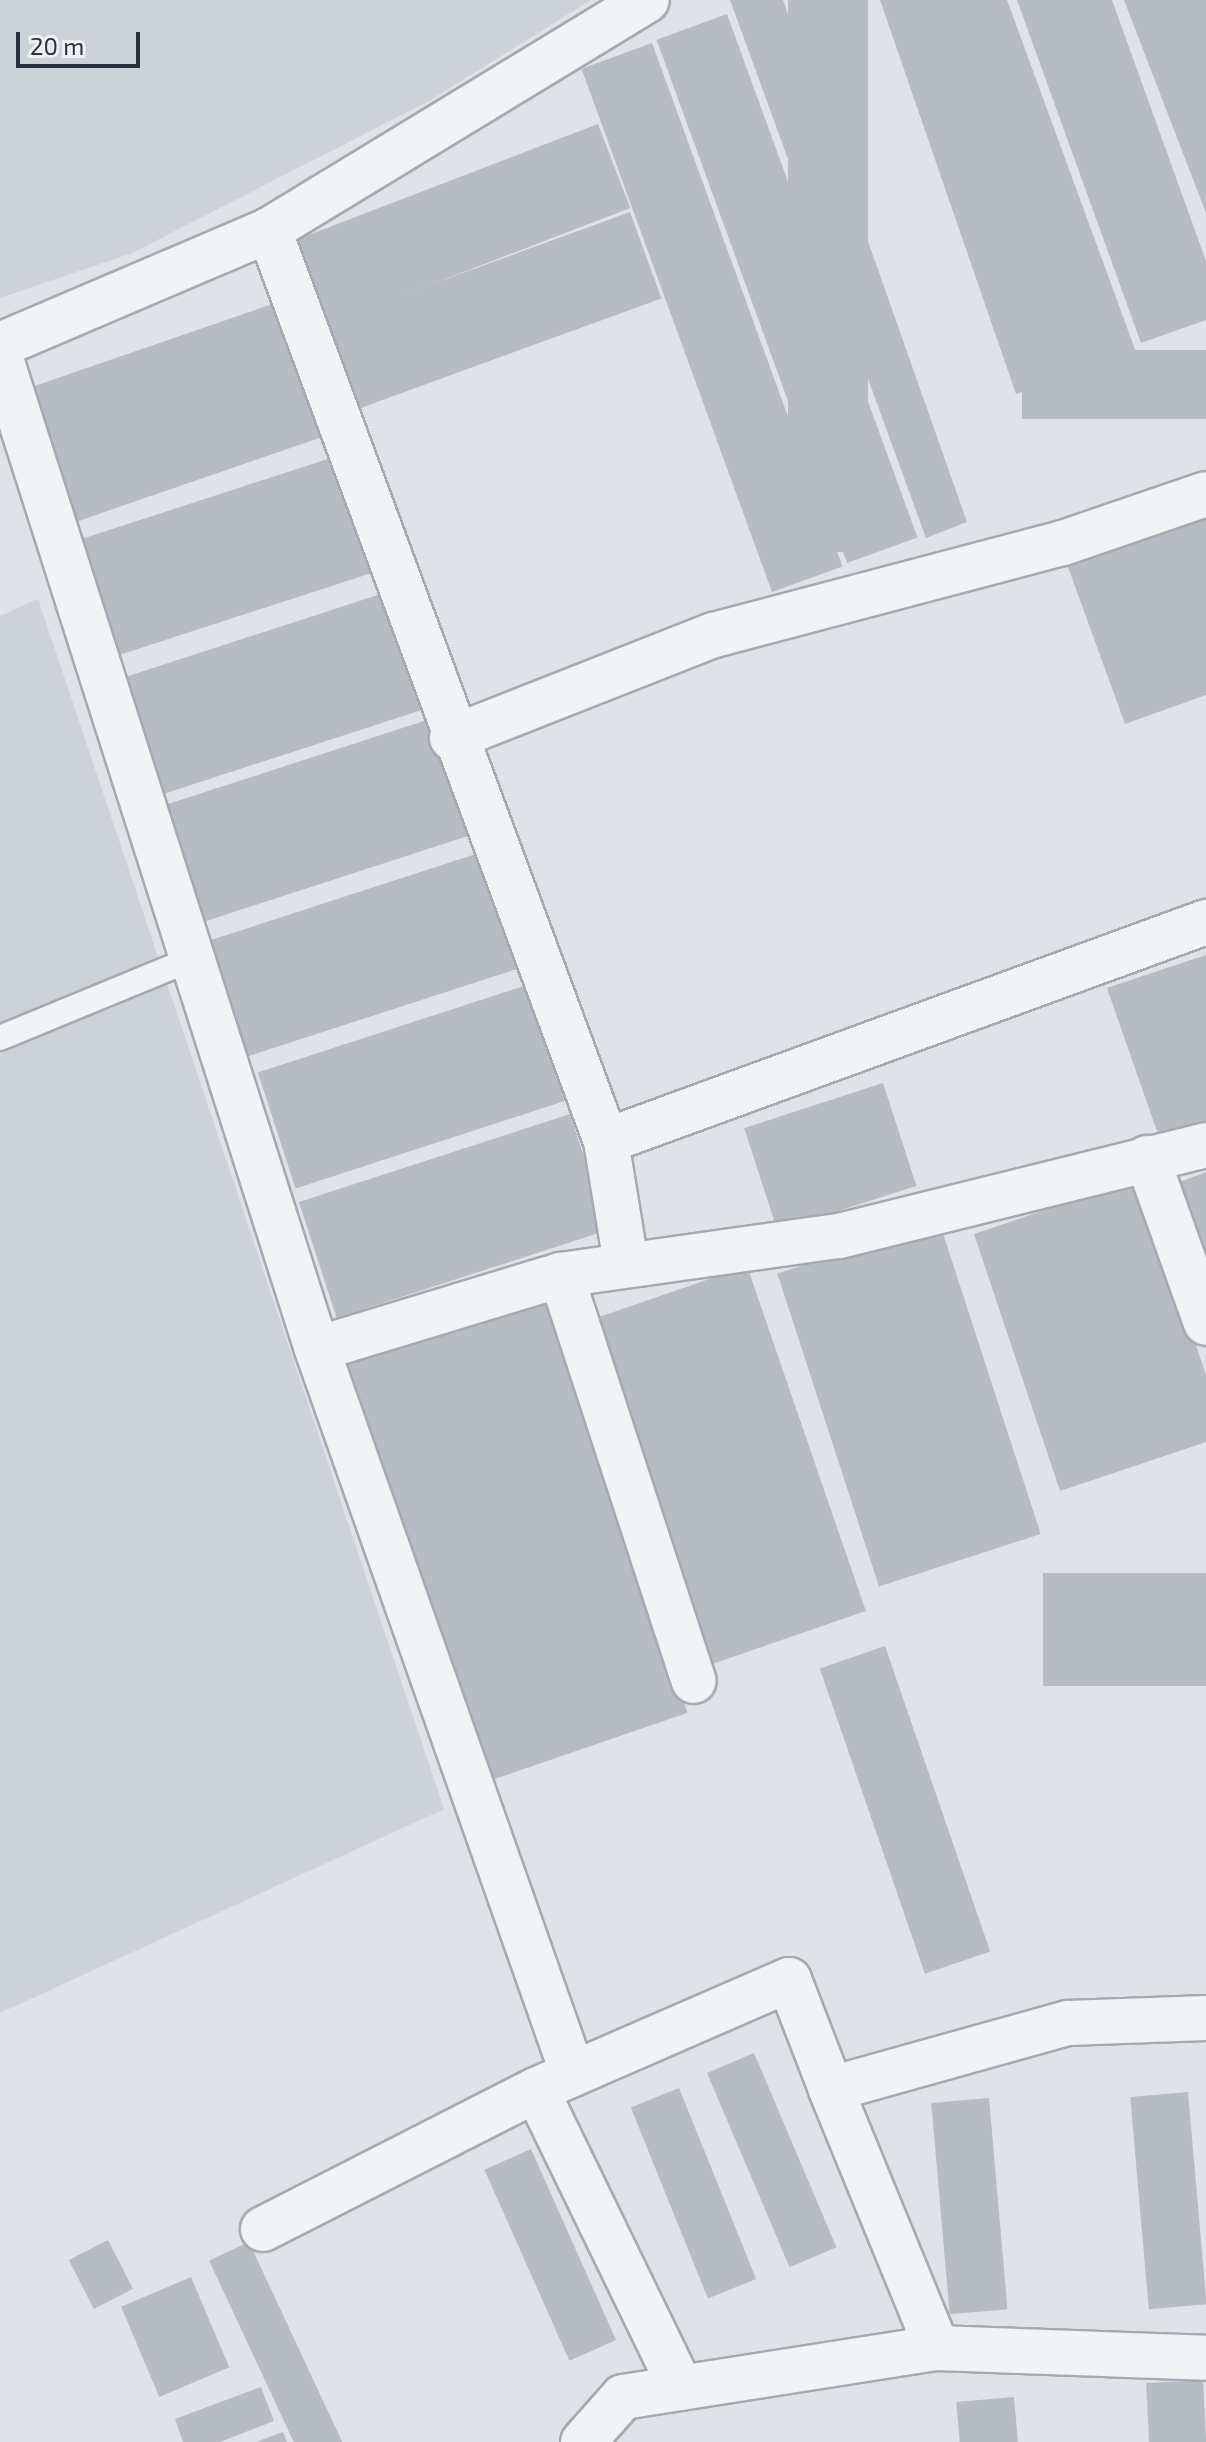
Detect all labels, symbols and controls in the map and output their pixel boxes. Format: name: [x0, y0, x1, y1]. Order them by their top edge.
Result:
scale bar: [20, 16, 144, 66]
text: 20 m: [30, 31, 84, 60]

